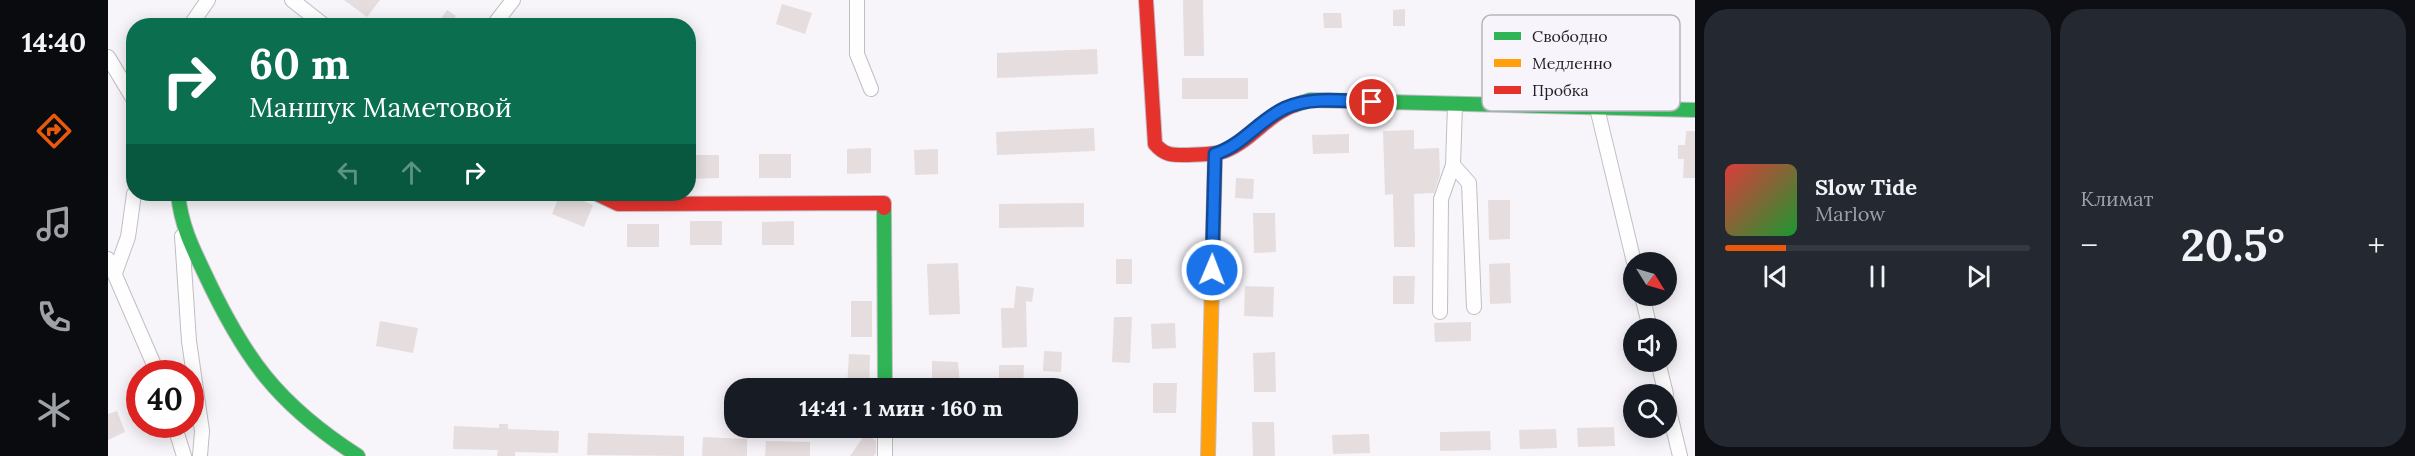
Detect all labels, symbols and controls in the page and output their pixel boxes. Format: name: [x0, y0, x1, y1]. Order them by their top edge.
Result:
legend: [1482, 15, 1680, 111]
text: 14:40: [22, 25, 86, 59]
text: Свободно: [1532, 26, 1608, 46]
text: 60 m: [249, 37, 350, 91]
icon: right: [150, 42, 228, 120]
text: Медленно: [1532, 53, 1612, 73]
pin: [1346, 76, 1397, 127]
text: Пробка: [1532, 80, 1589, 100]
icon: arrive: [1355, 85, 1388, 118]
text: Маншук Маметовой: [249, 90, 512, 124]
icon: directions: [33, 110, 75, 152]
icon: left: [332, 156, 365, 189]
icon: ahead: [395, 156, 428, 189]
icon: right: [458, 156, 491, 189]
text: Slow Tide: [1815, 173, 1917, 201]
text: Климат: [2081, 186, 2154, 211]
text: Marlow: [1815, 201, 1885, 226]
icon: music: [33, 203, 75, 245]
text: 20.5°: [2181, 216, 2285, 273]
text: −: [2081, 224, 2098, 266]
text: +: [2367, 224, 2385, 266]
position arrow: [1180, 238, 1244, 302]
north arrow: [1623, 252, 1677, 306]
map controls: [1623, 252, 1677, 438]
icon: previous: [1759, 260, 1792, 293]
icon: pause: [1861, 260, 1894, 293]
icon: next: [1962, 260, 1995, 293]
icon: phone: [33, 296, 75, 338]
button: sound: [1623, 318, 1677, 372]
speed limit sign: 40: [126, 360, 204, 438]
button: search: [1623, 384, 1677, 438]
icon: climate: [33, 389, 75, 431]
text: 14:41 · 1 мин · 160 m: [799, 394, 1003, 422]

